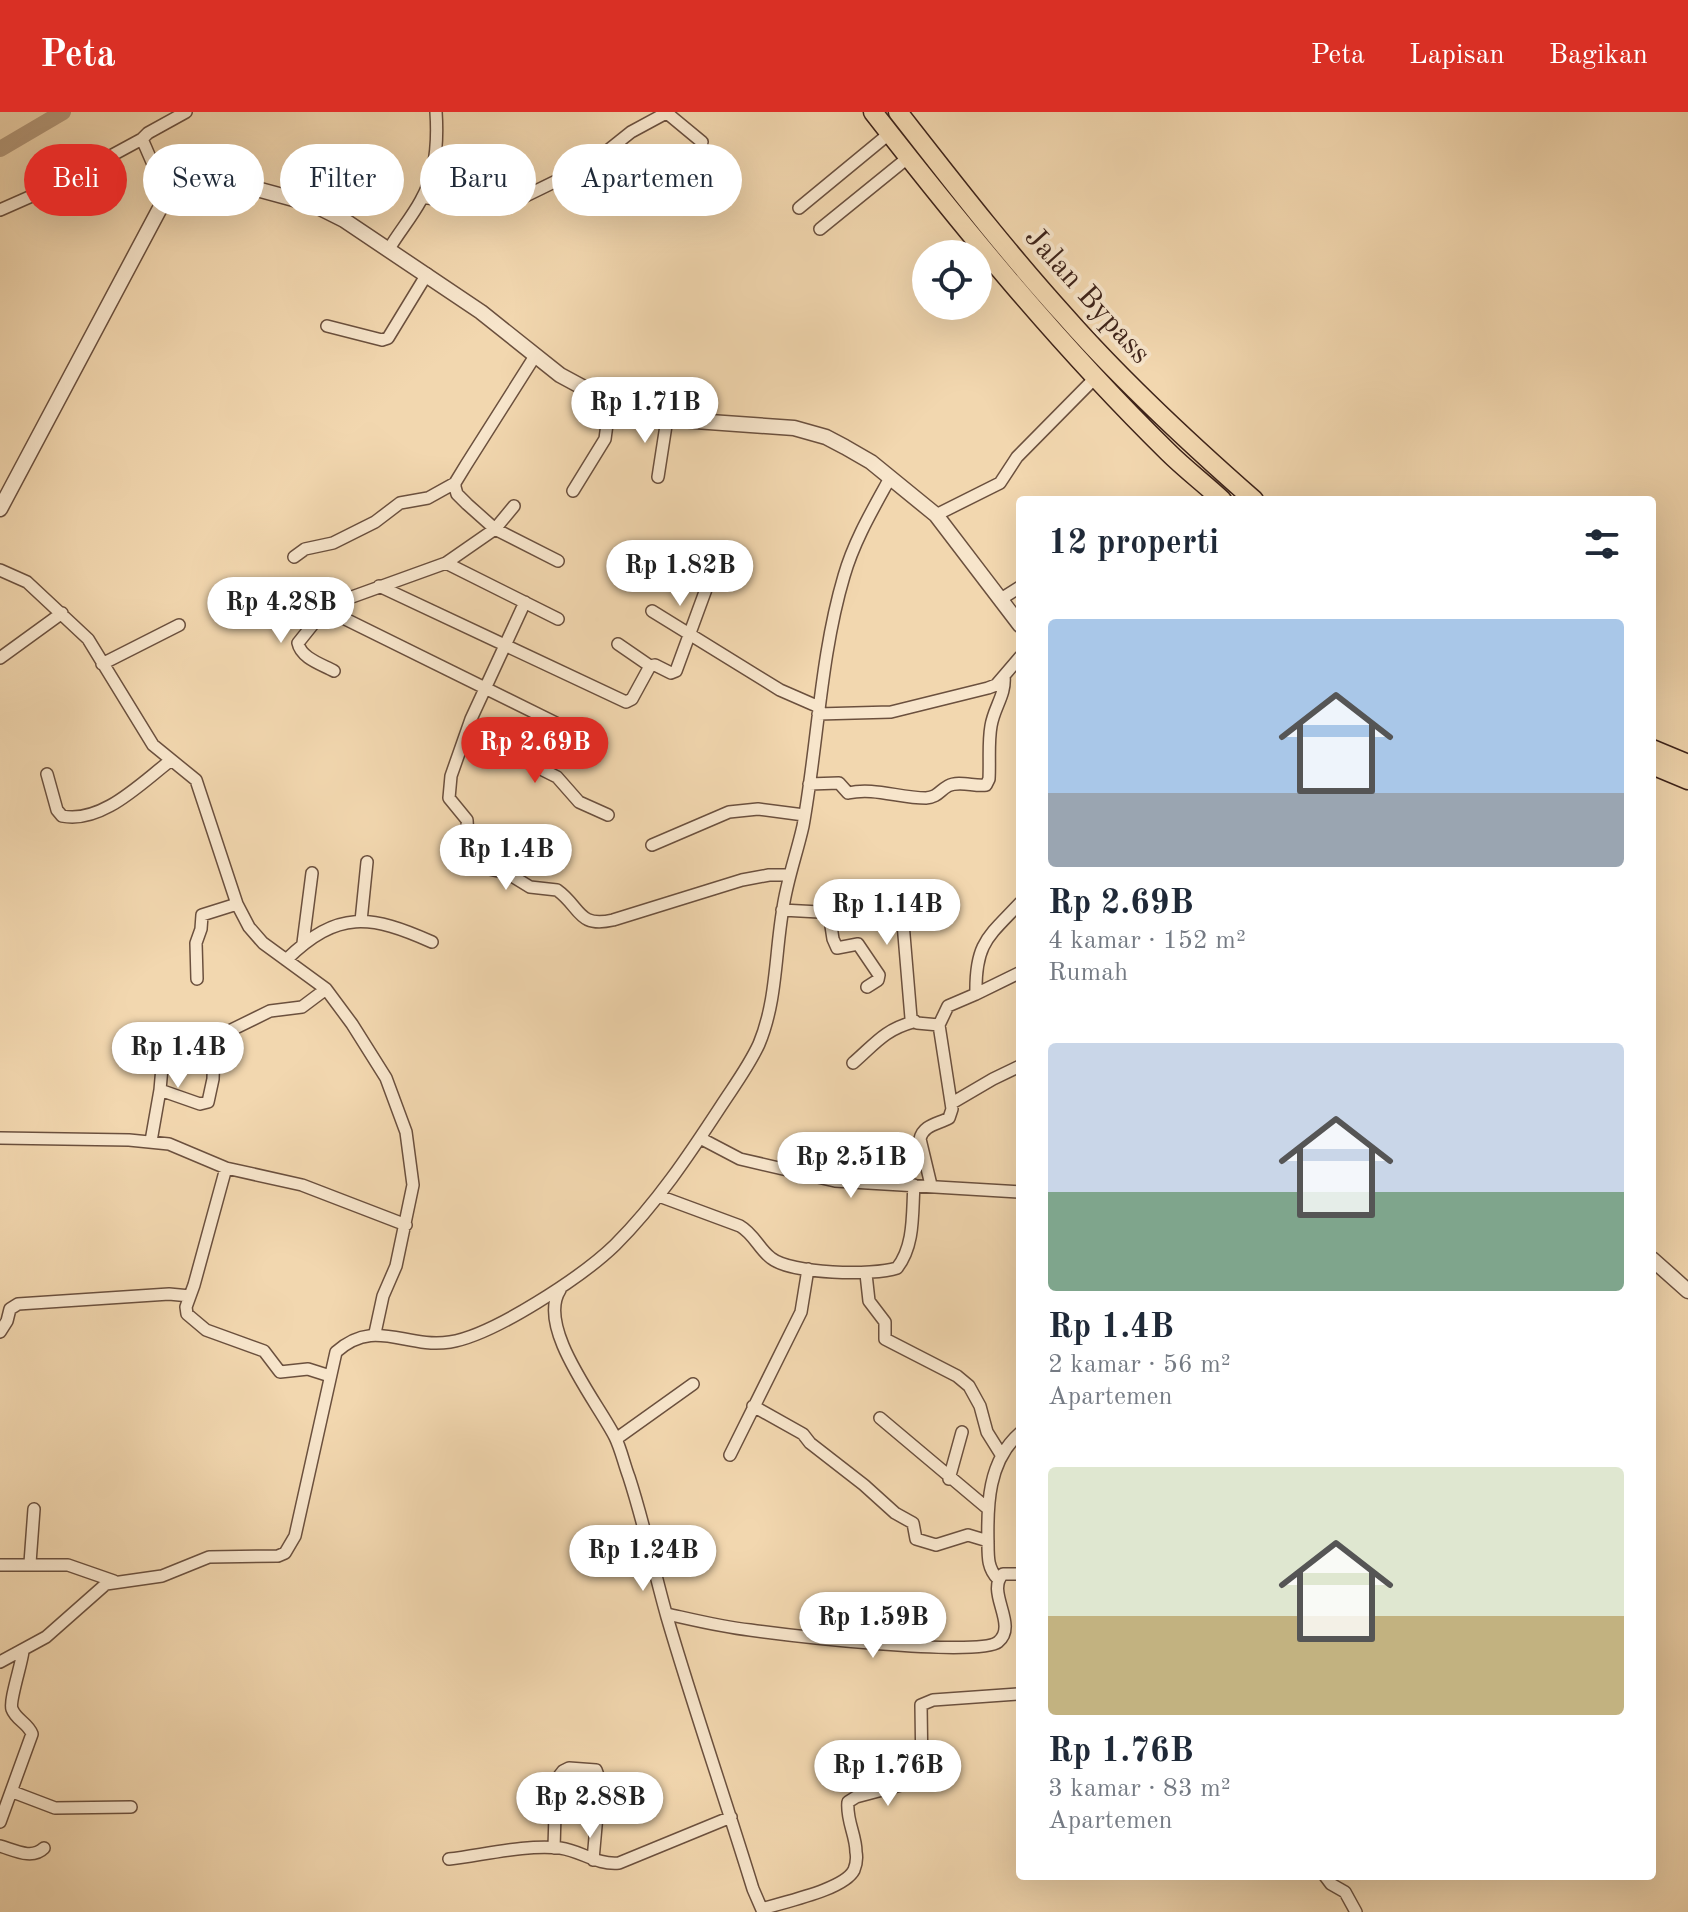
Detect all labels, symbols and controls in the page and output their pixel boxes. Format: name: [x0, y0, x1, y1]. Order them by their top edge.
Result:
text: Peta: [40, 37, 116, 75]
text: Peta: [1311, 42, 1365, 70]
text: Lapisan: [1409, 42, 1505, 70]
text: Bagikan: [1549, 42, 1648, 70]
chip: Beli: [24, 144, 127, 216]
chip: Sewa: [143, 144, 264, 216]
chip: Filter: [280, 144, 404, 216]
chip: Baru: [420, 144, 536, 216]
chip: Apartemen: [552, 144, 742, 216]
street label: Jalan Bypass: [1018, 222, 1156, 370]
map controls: [912, 240, 992, 320]
button: locate: [912, 240, 992, 320]
pin: Rp 1.71B: [562, 377, 728, 445]
text: Rp 1.71B: [589, 390, 701, 416]
icon: filters: [1580, 522, 1624, 566]
text: 12 properti: [1048, 527, 1219, 561]
pin: Rp 1.82B: [597, 540, 763, 608]
text: Rp 1.82B: [624, 553, 736, 579]
pin: Rp 4.28B: [198, 577, 364, 645]
text: Rp 4.28B: [225, 590, 337, 616]
icon: home: [1264, 671, 1408, 815]
pin: Rp 2.69B: [452, 717, 618, 785]
text: Rp 2.69B: [479, 730, 591, 756]
pin: Rp 1.4B: [432, 824, 580, 892]
text: Rp 1.4B: [458, 837, 554, 863]
pin: Rp 1.14B: [804, 879, 970, 947]
text: Rp 2.69B: [1048, 887, 1194, 921]
text: Rp 1.14B: [831, 892, 943, 918]
text: 4 kamar · 152 m²: [1048, 928, 1246, 954]
text: Rumah: [1048, 960, 1128, 986]
pin: Rp 1.4B: [104, 1022, 252, 1090]
text: Rp 1.4B: [130, 1035, 226, 1061]
icon: home: [1264, 1095, 1408, 1239]
pin: Rp 2.51B: [768, 1132, 934, 1200]
text: Rp 2.51B: [795, 1145, 907, 1171]
text: Rp 1.4B: [1048, 1311, 1174, 1345]
text: 2 kamar · 56 m²: [1048, 1352, 1231, 1378]
text: Apartemen: [1048, 1384, 1173, 1410]
icon: home: [1264, 1519, 1408, 1663]
pin: Rp 1.24B: [560, 1525, 726, 1593]
text: Rp 1.24B: [587, 1538, 699, 1564]
pin: Rp 1.59B: [790, 1592, 956, 1660]
text: Rp 1.59B: [817, 1605, 929, 1631]
text: Rp 1.76B: [1048, 1735, 1194, 1769]
pin: Rp 1.76B: [805, 1740, 971, 1808]
text: Rp 1.76B: [832, 1753, 944, 1779]
pin: Rp 2.88B: [507, 1772, 673, 1840]
text: 3 kamar · 83 m²: [1048, 1776, 1231, 1802]
text: Rp 2.88B: [534, 1785, 646, 1811]
text: Apartemen: [1048, 1808, 1173, 1834]

